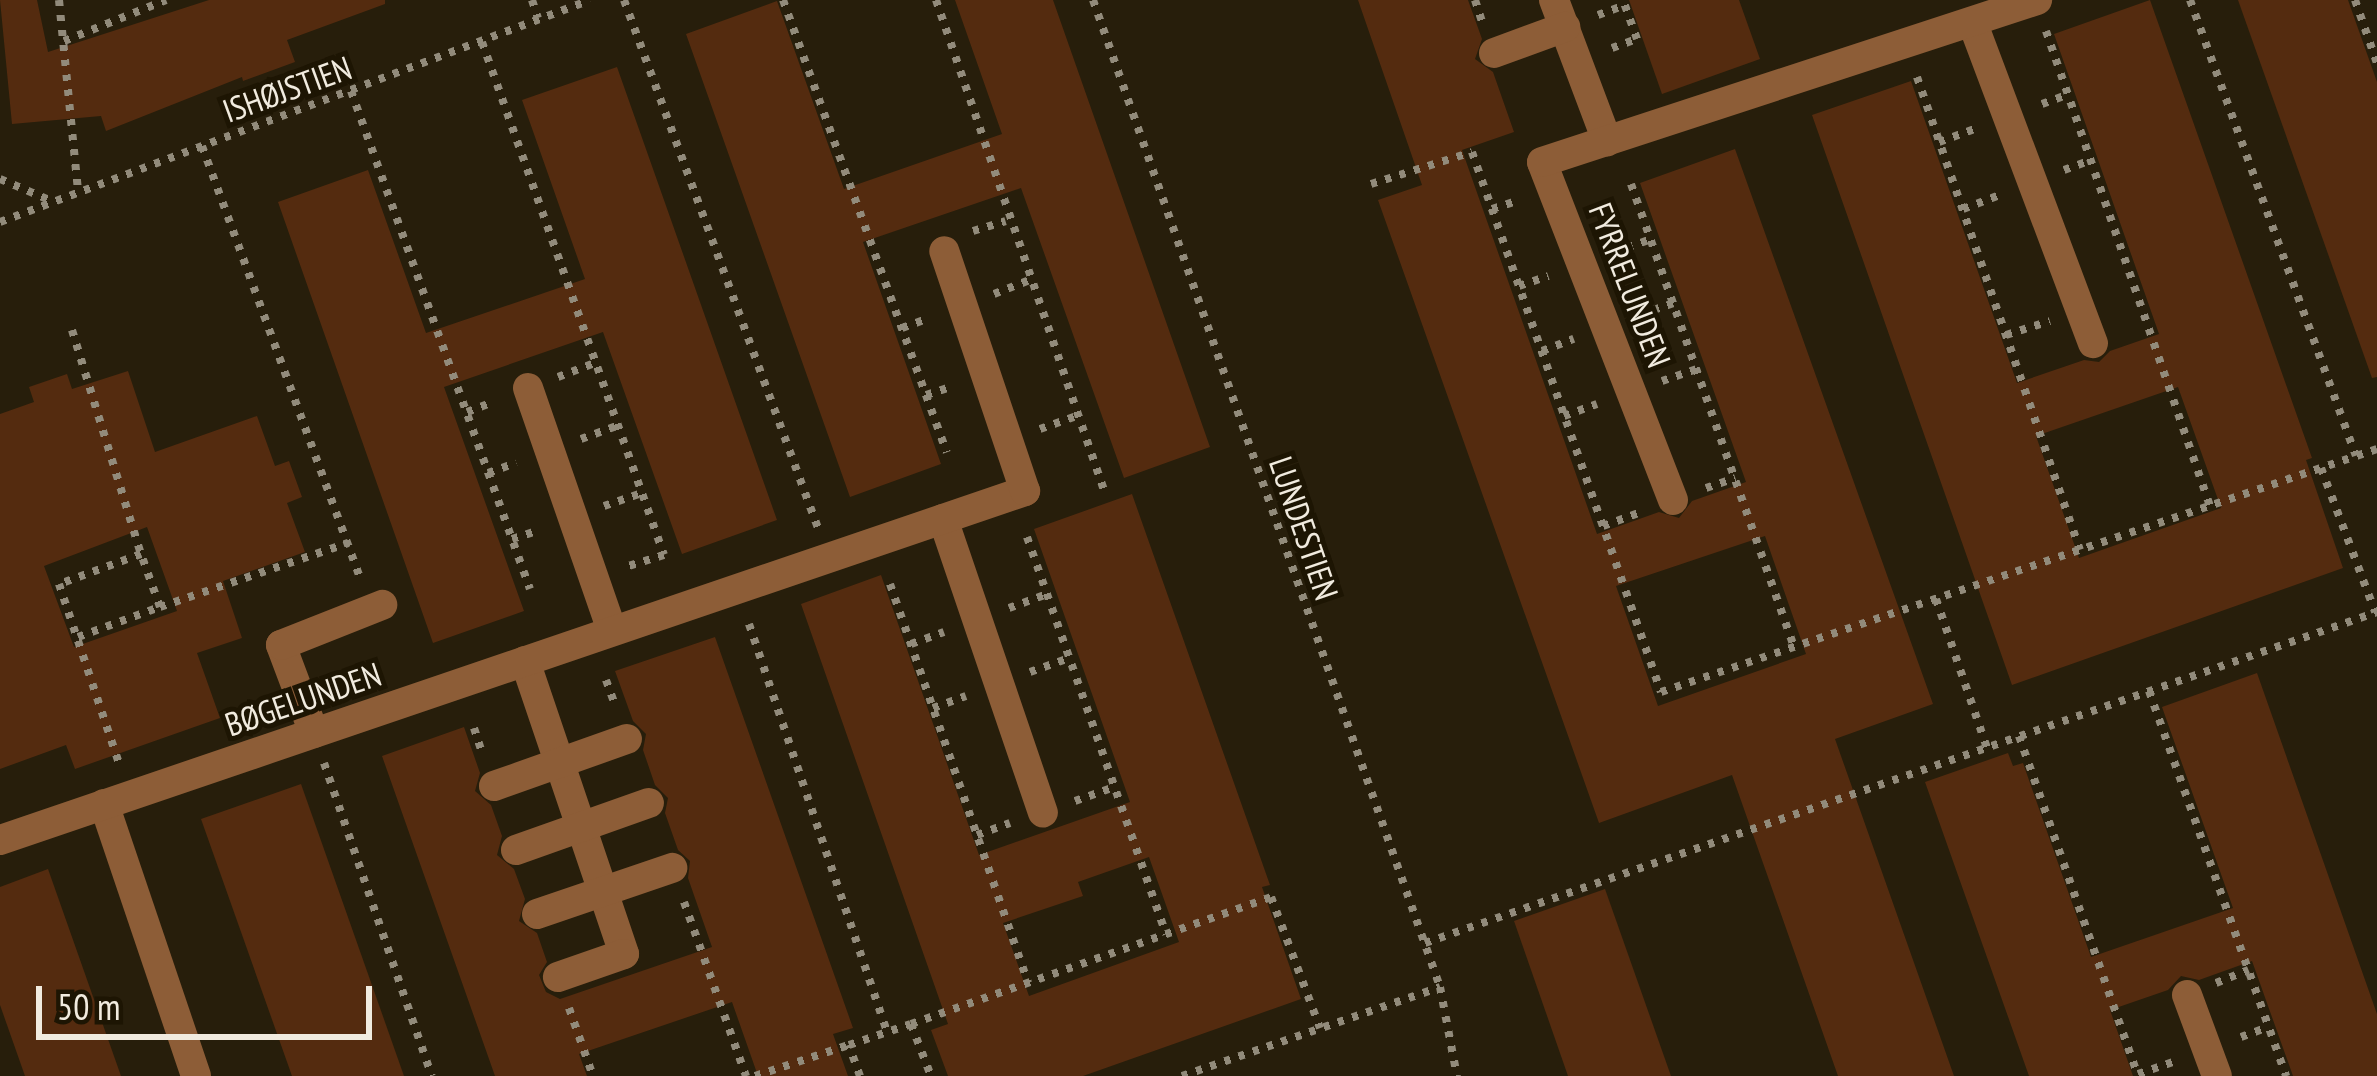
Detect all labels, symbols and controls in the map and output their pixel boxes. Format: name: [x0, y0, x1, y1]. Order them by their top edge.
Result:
street label: ISHØJSTIEN: [217, 48, 357, 130]
street label: FYRRELUNDEN: [1581, 197, 1679, 373]
street label: LUNDESTIEN: [1261, 451, 1347, 605]
street label: BØGELUNDEN: [220, 654, 386, 744]
scale bar: [42, 962, 378, 1036]
text: 50 m: [57, 983, 120, 1030]

